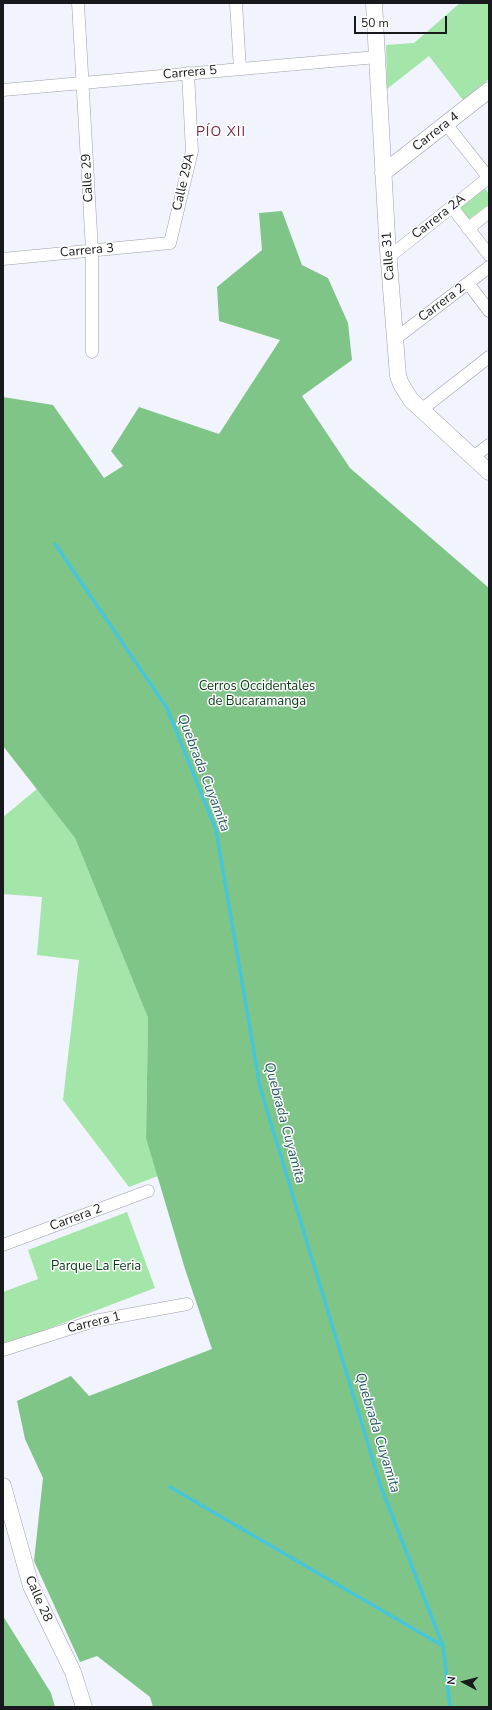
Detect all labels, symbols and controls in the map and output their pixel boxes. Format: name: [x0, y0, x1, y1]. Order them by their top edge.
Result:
scale bar: [356, 8, 449, 34]
text: 50 m: [361, 15, 389, 31]
street label: Carrera 5: [162, 63, 218, 83]
street label: Carrera 4: [410, 109, 462, 155]
district label: PÍO XII: [196, 125, 246, 141]
street label: Calle 29A: [170, 152, 198, 212]
street label: Calle 29: [79, 153, 97, 203]
street label: Carrera 2A: [409, 191, 469, 243]
street label: Calle 31: [380, 231, 398, 281]
street label: Carrera 3: [59, 241, 115, 261]
street label: Carrera 2: [416, 280, 468, 326]
park label: Cerros Occidentales de Bucaramanga: [199, 679, 315, 710]
water label: Quebrada Cuyamita: [173, 712, 233, 834]
water label: Quebrada Cuyamita: [260, 1061, 308, 1185]
street label: Carrera 2: [48, 1201, 104, 1235]
park label: Parque La Feria: [51, 1259, 141, 1275]
street label: Carrera 1: [66, 1309, 122, 1337]
water label: Quebrada Cuyamita: [351, 1371, 403, 1495]
street label: Calle 28: [21, 1573, 55, 1625]
north arrow: [444, 1662, 484, 1702]
text: N: [444, 1675, 460, 1685]

